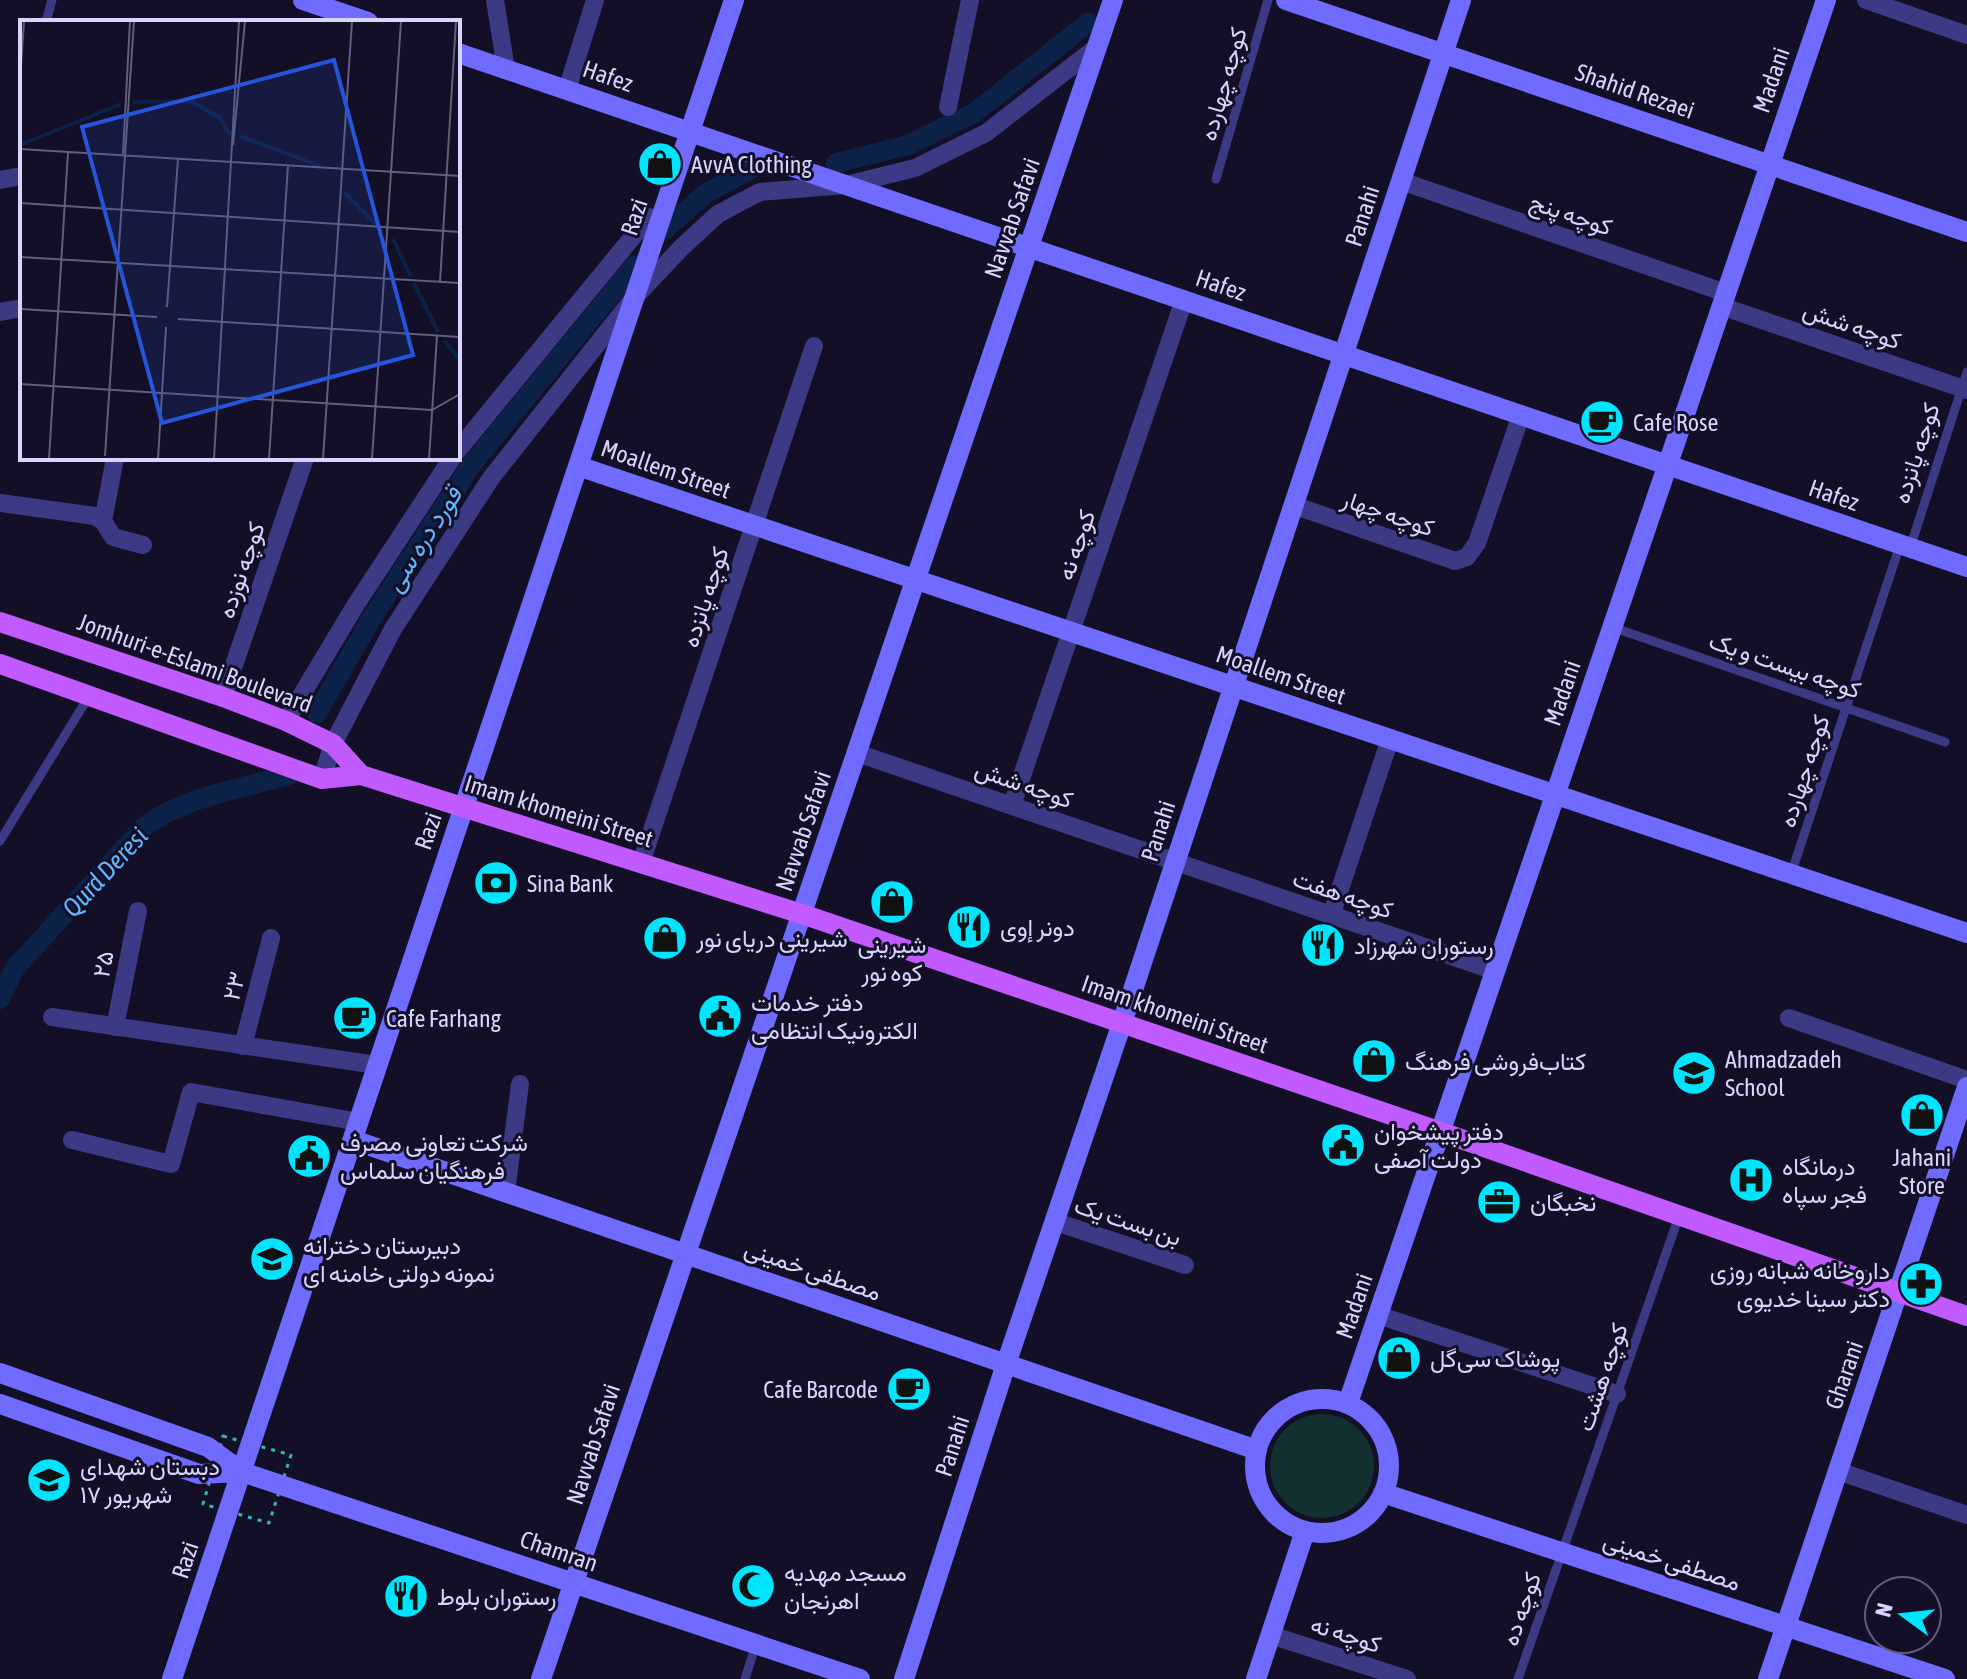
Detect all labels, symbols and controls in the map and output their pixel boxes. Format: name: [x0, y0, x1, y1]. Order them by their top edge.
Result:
inset map: [20, 20, 460, 460]
street label: کوچه چهارده: [1194, 24, 1255, 145]
street label: Madani: [1747, 44, 1795, 116]
street label: Hafez: [579, 55, 637, 97]
street label: Shahid Rezaei: [1572, 58, 1698, 124]
shop icon: AvvA Clothing: [636, 140, 684, 188]
place label: AvvA Clothing: [691, 151, 812, 178]
street label: Navvab Safavi: [979, 154, 1045, 282]
street label: Panahi: [1340, 182, 1384, 250]
street label: کوچه پنج: [1525, 187, 1616, 244]
street label: Razi: [615, 195, 653, 239]
street label: Hafez: [1192, 264, 1250, 306]
street label: کوچه شش: [1799, 296, 1904, 357]
cafe icon: Cafe Rose: [1578, 398, 1626, 446]
street label: کوچه پانزده: [1887, 399, 1948, 507]
place label: Cafe Rose: [1633, 409, 1718, 436]
street label: Moallem Street: [598, 434, 734, 504]
street label: Hafez: [1805, 474, 1863, 516]
water label: قورد دره سی: [378, 479, 470, 597]
street label: کوچه چهار: [1336, 484, 1438, 544]
street label: کوچه نه: [1051, 506, 1103, 585]
street label: کوچه نوزده: [212, 518, 273, 622]
street label: کوچه پانزده: [676, 543, 737, 651]
street label: Jomhuri-e-Eslami Boulevard: [74, 608, 316, 718]
street label: کوچه بیست و یک: [1705, 626, 1864, 706]
street label: Moallem Street: [1213, 640, 1349, 710]
street label: Madani: [1538, 657, 1586, 729]
street label: کوچه چهارده: [1773, 711, 1838, 831]
street label: کوچه شش: [971, 755, 1076, 816]
street label: Navvab Safavi: [770, 767, 836, 895]
street label: Imam khomeini Street: [462, 770, 656, 852]
street label: Panahi: [1136, 797, 1180, 865]
street label: Razi: [409, 809, 447, 853]
water label: Qurd Deresi: [56, 821, 154, 923]
bank icon: Sina Bank: [472, 859, 520, 907]
street label: کوچه هفت: [1288, 864, 1397, 927]
place label: Sina Bank: [527, 870, 614, 897]
shop icon: شیرینی کوه نور: [868, 878, 916, 926]
restaurant icon: دونر إوی: [945, 903, 993, 951]
shop icon: شیرینی دریای نور: [641, 914, 689, 962]
place label: دونر إوی: [1000, 914, 1075, 943]
restaurant icon: رستوران شهرزاد: [1299, 921, 1347, 969]
place label: شیرینی دریای نور: [695, 925, 848, 954]
place label: شیرینی کوه نور: [858, 931, 926, 988]
place label: رستوران شهرزاد: [1354, 932, 1494, 961]
street label: ۲۵: [87, 948, 119, 980]
street label: ۲۳: [217, 969, 251, 1003]
street label: Imam khomeini Street: [1078, 969, 1272, 1059]
place label: دفتر خدمات الکترونیک انتظامی: [751, 989, 918, 1046]
public building icon: دفتر خدمات الکترونیک انتظامی: [696, 992, 744, 1040]
cafe icon: Cafe Farhang: [331, 994, 379, 1042]
place label: Cafe Farhang: [386, 1005, 502, 1032]
shop icon: کتاب‌فروشی فرهنگ: [1350, 1037, 1398, 1085]
place label: Ahmadzadeh School: [1725, 1046, 1842, 1101]
place label: کتاب‌فروشی فرهنگ: [1405, 1048, 1586, 1077]
school or university icon: Ahmadzadeh School: [1670, 1049, 1718, 1097]
shop icon: Jahani Store: [1898, 1091, 1946, 1139]
place label: دفتر پیشخوان دولت آصفی: [1374, 1118, 1504, 1175]
public building icon: دفتر پیشخوان دولت آصفی: [1319, 1121, 1367, 1169]
place label: شرکت تعاونی مصرف فرهنگیان سلماس: [340, 1129, 528, 1186]
public building icon: شرکت تعاونی مصرف فرهنگیان سلماس: [285, 1132, 333, 1180]
place label: Jahani Store: [1893, 1144, 1951, 1199]
place label: درمانگاه فجر سپاه: [1782, 1153, 1867, 1211]
hospital icon: درمانگاه فجر سپاه: [1727, 1156, 1775, 1204]
office icon: نخبگان: [1475, 1178, 1523, 1226]
place label: نخبگان: [1530, 1189, 1596, 1217]
street label: بن بست یک: [1071, 1191, 1185, 1252]
place label: دبیرستان دخترانه نمونه دولتی خامنه ای: [303, 1232, 495, 1289]
street label: مصطفی خمینی: [741, 1234, 885, 1307]
school or university icon: دبیرستان دخترانه نمونه دولتی خامنه ای: [248, 1235, 296, 1283]
place label: داروخانه شبانه روزی دکتر سینا خدیوی: [1710, 1257, 1890, 1314]
pharmacy icon: داروخانه شبانه روزی دکتر سینا خدیوی: [1897, 1260, 1945, 1308]
street label: Madani: [1330, 1270, 1378, 1342]
street label: کوچه هشت: [1571, 1319, 1636, 1436]
shop icon: پوشاک سی‌گل: [1375, 1334, 1423, 1382]
street label: Gharani: [1820, 1337, 1868, 1413]
place label: پوشاک سی‌گل: [1430, 1345, 1560, 1375]
cafe icon: Cafe Barcode: [885, 1365, 933, 1413]
place label: Cafe Barcode: [763, 1376, 878, 1403]
street label: Navvab Safavi: [561, 1380, 625, 1508]
street label: Panahi: [930, 1412, 974, 1480]
place label: دبستان شهدای ۱۷ شهریور: [80, 1453, 220, 1510]
school or university icon: دبستان شهدای ۱۷ شهریور: [25, 1456, 73, 1504]
street label: Chamran: [517, 1525, 601, 1577]
street label: مصطفی خمینی: [1600, 1526, 1744, 1597]
street label: Razi: [166, 1538, 204, 1582]
place label: مسجد مهدیه اهرنجان: [784, 1559, 907, 1616]
mosque icon: مسجد مهدیه اهرنجان: [729, 1562, 777, 1610]
street label: کوچه ده: [1496, 1569, 1549, 1650]
restaurant icon: رستوران بلوط: [382, 1572, 430, 1620]
north arrow: [1863, 1575, 1943, 1655]
place label: رستوران بلوط: [437, 1583, 556, 1612]
text: N: [1869, 1600, 1898, 1619]
street label: کوچه نه: [1306, 1610, 1385, 1661]

